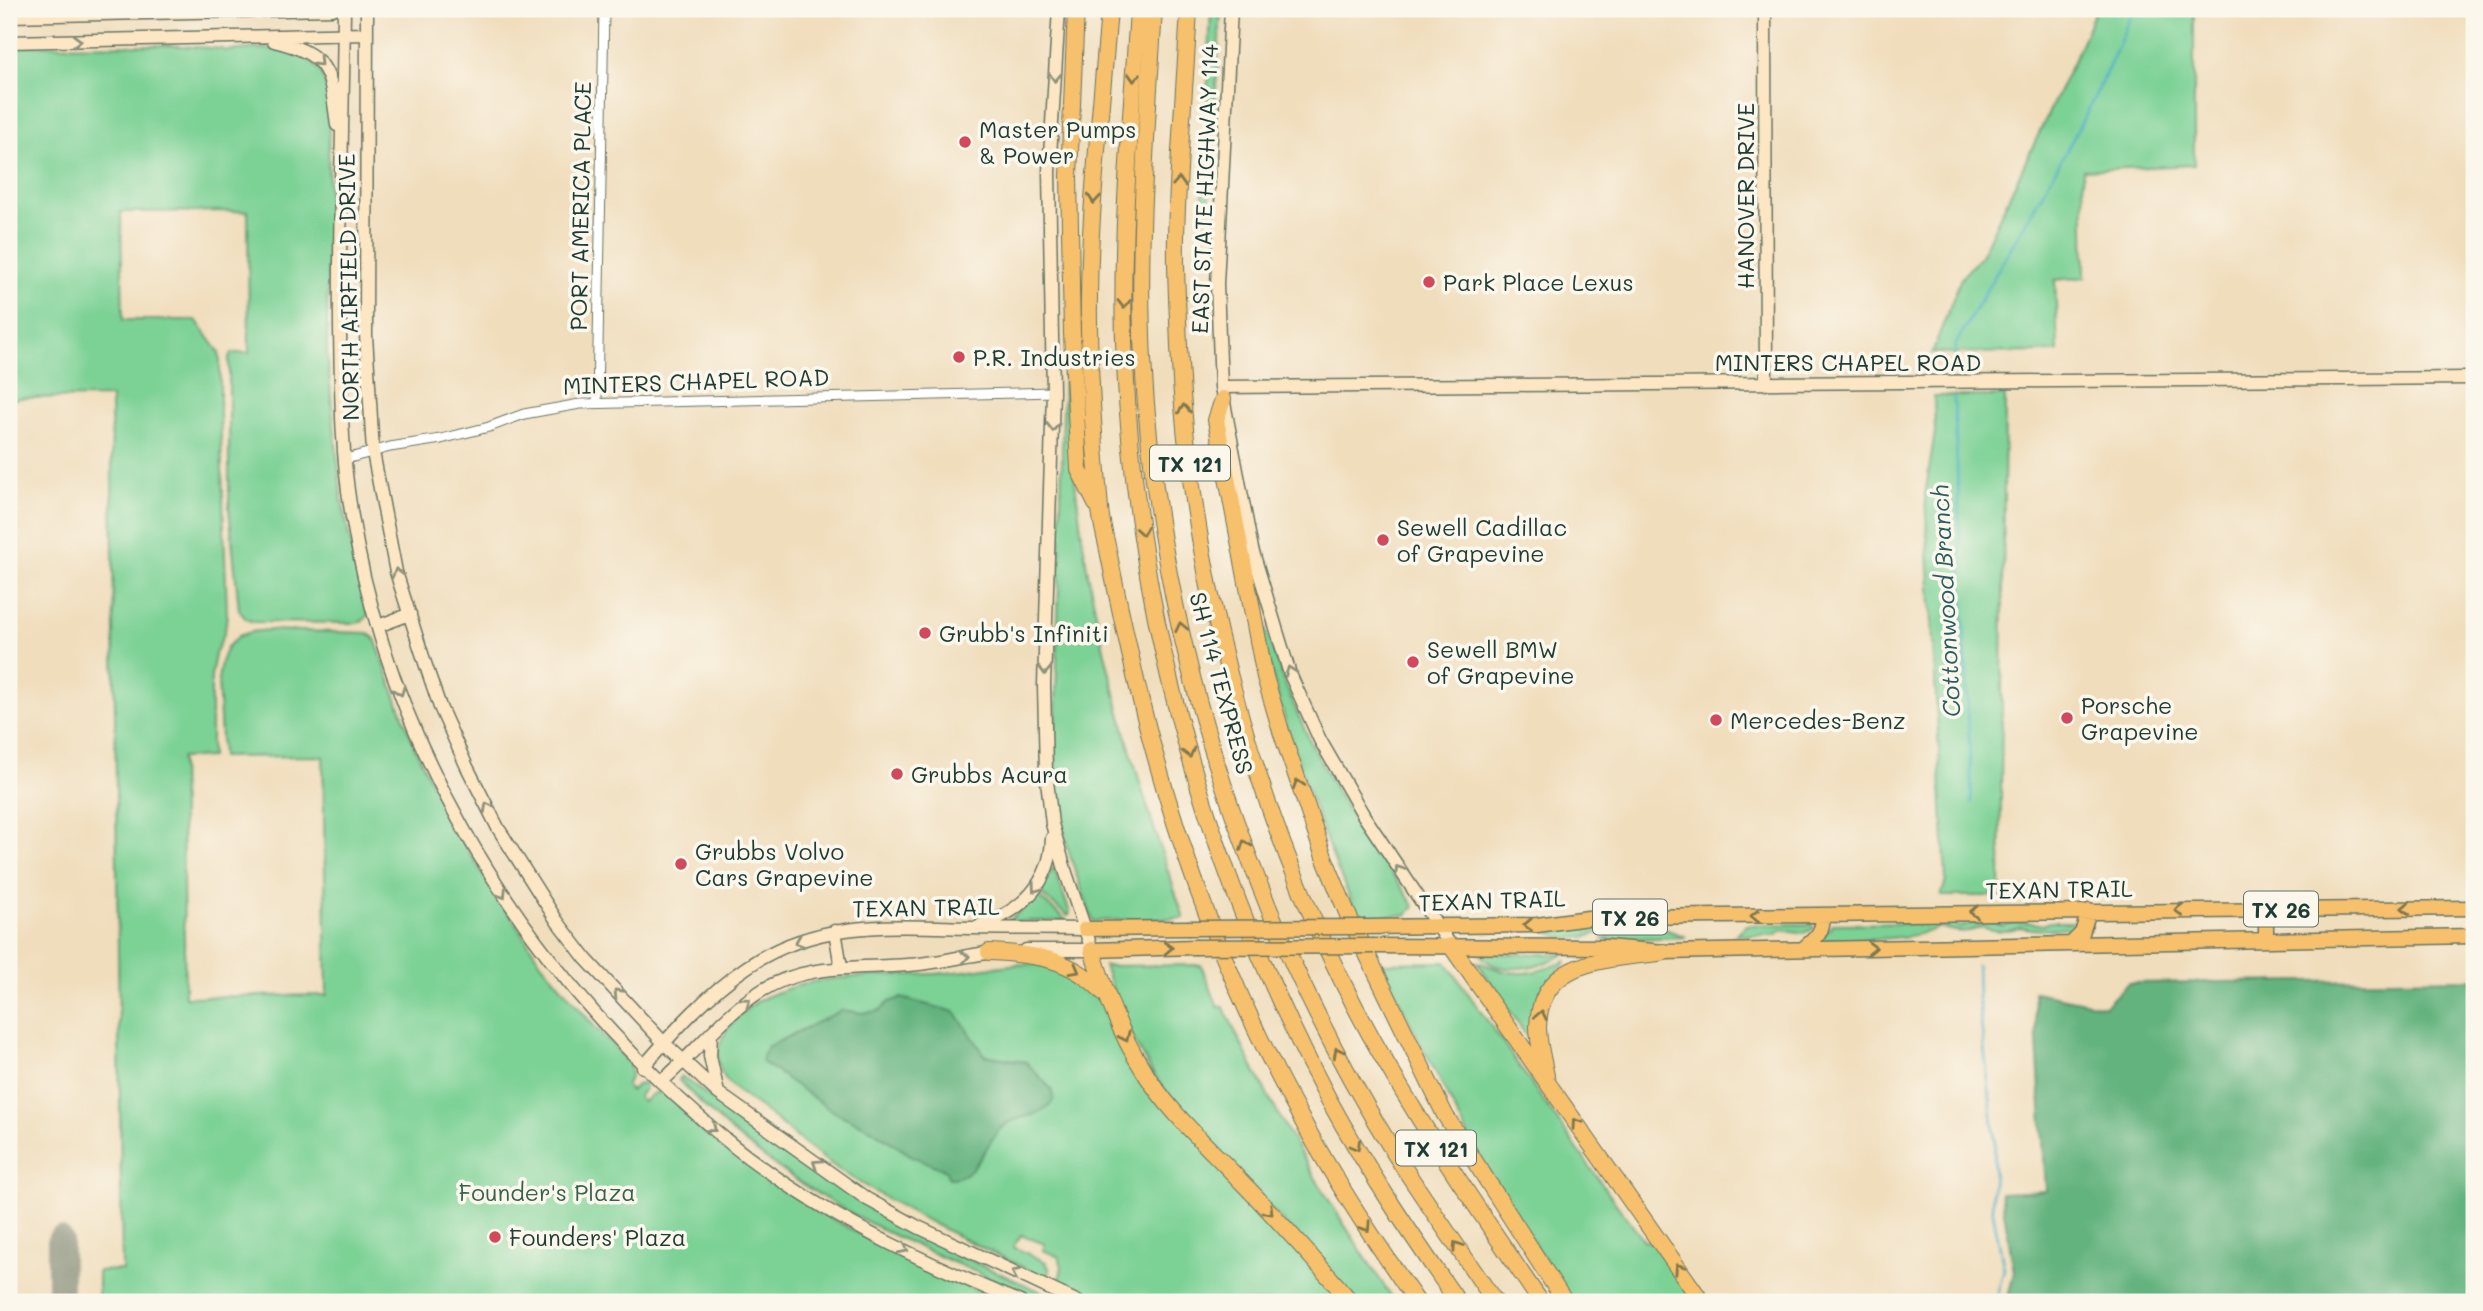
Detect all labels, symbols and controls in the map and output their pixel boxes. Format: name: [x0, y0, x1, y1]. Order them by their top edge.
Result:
one-way arrow: [72, 33, 83, 48]
street label: EAST STATE HIGHWAY 114: [1184, 43, 1224, 334]
one-way arrow: [310, 54, 322, 67]
one-way arrow: [1048, 72, 1063, 83]
one-way arrow: [1127, 72, 1142, 83]
street label: PORT AMERICA PLACE: [563, 81, 597, 331]
street label: HANOVER DRIVE: [1730, 103, 1760, 289]
place label: Master Pumps & Power: [979, 114, 1136, 170]
marker: Master Pumps & Power: [957, 134, 973, 150]
street label: NORTH AIRFIELD DRIVE: [331, 153, 365, 421]
one-way arrow: [1172, 176, 1187, 187]
one-way arrow: [1087, 194, 1102, 205]
place label: Park Place Lexus: [1443, 267, 1634, 297]
marker: Park Place Lexus: [1421, 274, 1437, 290]
one-way arrow: [1116, 299, 1132, 310]
place label: P.R. Industries: [973, 342, 1136, 372]
street label: MINTERS CHAPEL ROAD: [1715, 347, 1981, 377]
marker: P.R. Industries: [951, 349, 967, 365]
street label: MINTERS CHAPEL ROAD: [562, 361, 830, 401]
one-way arrow: [1177, 404, 1192, 415]
one-way arrow: [1045, 421, 1060, 432]
road number: TX 121: [1150, 446, 1230, 480]
water label: Cottonwood Branch: [1923, 484, 1967, 718]
place label: Sewell Cadillac of Grapevine: [1397, 512, 1567, 568]
one-way arrow: [1134, 525, 1149, 537]
marker: Sewell Cadillac of Grapevine: [1375, 532, 1391, 548]
one-way arrow: [391, 567, 405, 579]
street label: SH 114 TEXPRESS: [1183, 589, 1261, 777]
place label: Grubb's Infiniti: [939, 618, 1109, 648]
one-way arrow: [1175, 621, 1190, 633]
marker: Grubb's Infiniti: [917, 625, 933, 641]
place label: Sewell BMW of Grapevine: [1427, 634, 1574, 690]
marker: Sewell BMW of Grapevine: [1405, 654, 1421, 670]
one-way arrow: [1038, 665, 1053, 676]
one-way arrow: [1284, 665, 1298, 677]
one-way arrow: [392, 684, 406, 696]
place label: Porsche Grapevine: [2081, 690, 2199, 746]
place label: Mercedes-Benz: [1730, 705, 1906, 735]
marker: Porsche Grapevine: [2059, 710, 2075, 726]
marker: Mercedes-Benz: [1708, 712, 1724, 728]
one-way arrow: [1180, 747, 1195, 759]
place label: Grubbs Acura: [911, 759, 1068, 789]
marker: Grubbs Acura: [889, 766, 905, 782]
one-way arrow: [1292, 779, 1307, 791]
one-way arrow: [482, 802, 496, 814]
place label: Grubbs Volvo Cars Grapevine: [695, 836, 873, 892]
one-way arrow: [1240, 839, 1254, 851]
marker: Grubbs Volvo Cars Grapevine: [673, 856, 689, 872]
one-way arrow: [1394, 864, 1407, 877]
street label: TEXAN TRAIL: [1985, 873, 2133, 905]
one-way arrow: [1032, 880, 1044, 893]
street label: TEXAN TRAIL: [1418, 882, 1566, 918]
one-way arrow: [493, 886, 506, 899]
street label: TEXAN TRAIL: [852, 891, 1000, 923]
road number: TX 26: [2244, 892, 2318, 926]
road number: TX 26: [1593, 900, 1667, 934]
one-way arrow: [2400, 900, 2411, 916]
one-way arrow: [2173, 902, 2183, 918]
one-way arrow: [1968, 905, 1979, 920]
one-way arrow: [1749, 908, 1760, 924]
one-way arrow: [1522, 917, 1533, 932]
one-way arrow: [793, 933, 805, 947]
one-way arrow: [1867, 940, 1877, 956]
one-way arrow: [1163, 941, 1174, 956]
one-way arrow: [959, 950, 971, 965]
one-way arrow: [1068, 962, 1080, 975]
one-way arrow: [613, 988, 626, 1001]
one-way arrow: [739, 997, 751, 1010]
one-way arrow: [1532, 1009, 1547, 1021]
one-way arrow: [1117, 1030, 1131, 1042]
one-way arrow: [1333, 1047, 1347, 1059]
one-way arrow: [1572, 1118, 1584, 1131]
one-way arrow: [705, 1119, 717, 1132]
road number: TX 121: [1396, 1130, 1476, 1166]
one-way arrow: [1347, 1138, 1360, 1151]
one-way arrow: [812, 1160, 825, 1173]
park label: Founder's Plaza: [458, 1177, 636, 1207]
one-way arrow: [1261, 1203, 1274, 1216]
one-way arrow: [1358, 1220, 1371, 1233]
place label: Founders' Plaza: [509, 1222, 686, 1252]
marker: Founders' Plaza: [487, 1229, 503, 1245]
one-way arrow: [897, 1240, 909, 1254]
one-way arrow: [1453, 1241, 1465, 1254]
one-way arrow: [1675, 1263, 1687, 1276]
one-way arrow: [1011, 1268, 1023, 1282]

